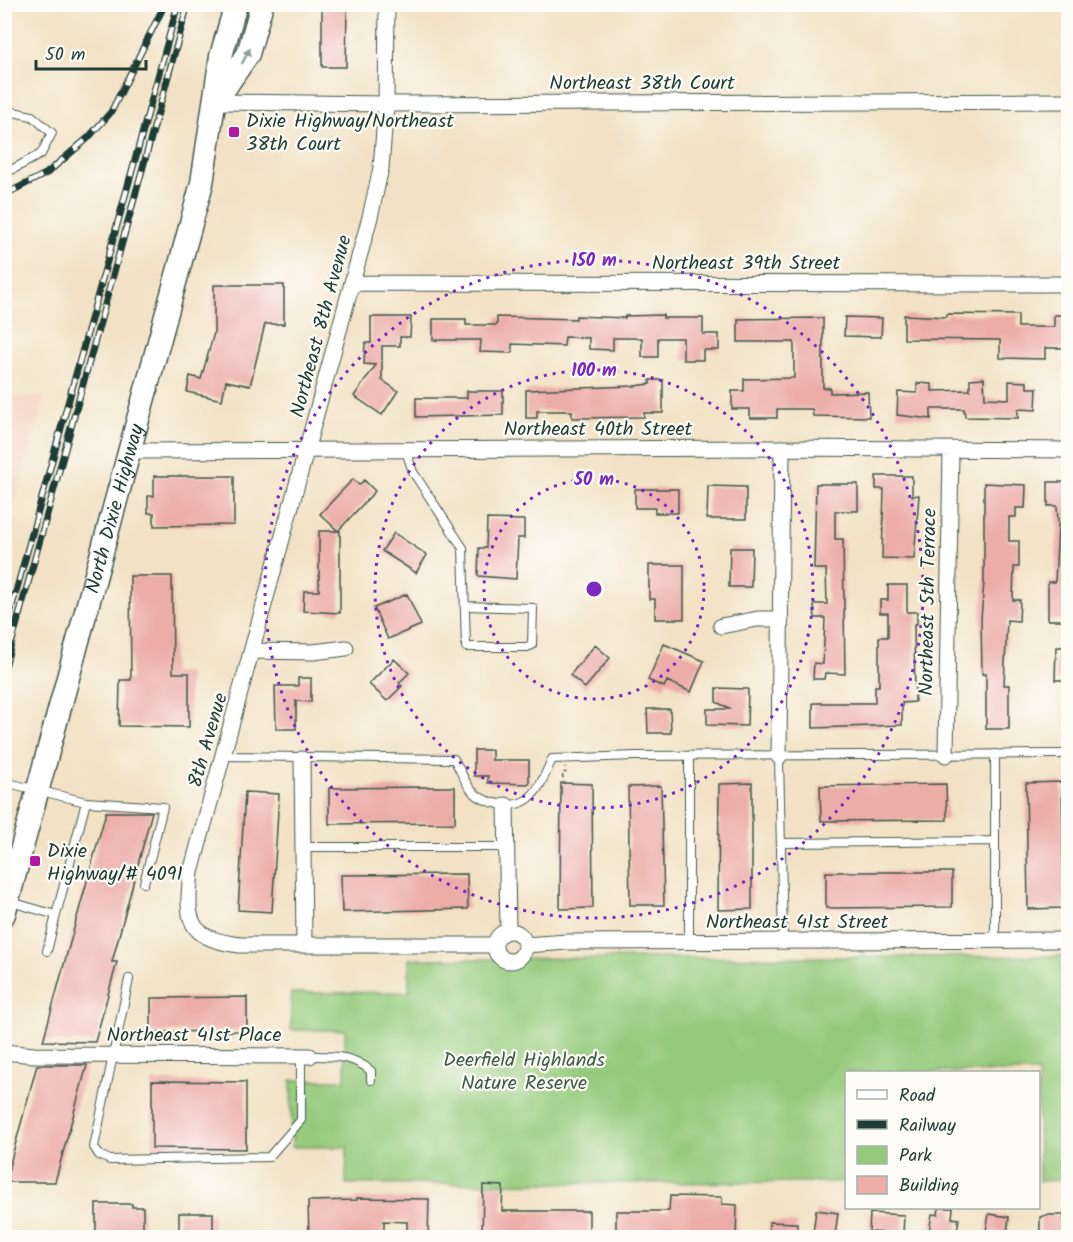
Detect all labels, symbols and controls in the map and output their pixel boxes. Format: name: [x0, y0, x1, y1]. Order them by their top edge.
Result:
scale bar: [36, 33, 146, 71]
text: 50 m: [45, 41, 85, 70]
one-way arrow: [240, 47, 250, 65]
street label: Northeast 38th Court: [549, 68, 735, 100]
place label: Dixie Highway/Northeast 38th Court: [246, 106, 454, 161]
marker: Dixie Highway/Northeast 38th Court: [227, 125, 241, 139]
street label: Northeast 8th Avenue: [282, 232, 362, 421]
text: 150 m: [571, 247, 617, 276]
street label: Northeast 39th Street: [652, 248, 841, 280]
text: 100 m: [571, 357, 617, 386]
street label: Northeast 40th Street: [504, 414, 693, 446]
street label: North Dixie Highway: [77, 420, 154, 597]
text: 50 m: [573, 466, 614, 495]
street label: Northeast 5th Terrace: [911, 508, 947, 696]
centre of rings: [584, 579, 604, 599]
street label: 8th Avenue: [180, 689, 238, 792]
place label: Dixie Highway/# 4091: [47, 836, 183, 891]
marker: Dixie Highway/# 4091: [28, 854, 42, 868]
street label: Northeast 41st Street: [706, 907, 889, 939]
street label: Northeast 41st Place: [107, 1020, 281, 1052]
park label: Deerfield Highlands Nature Reserve: [443, 1045, 605, 1100]
legend: [845, 1071, 1040, 1209]
text: Road: [899, 1082, 936, 1111]
text: Railway: [899, 1112, 956, 1141]
text: Park: [899, 1142, 932, 1171]
text: Building: [899, 1172, 959, 1201]

